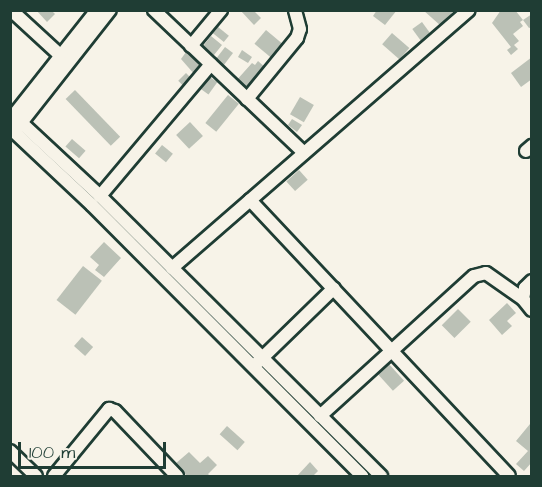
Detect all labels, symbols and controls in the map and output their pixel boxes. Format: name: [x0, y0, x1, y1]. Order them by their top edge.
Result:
scale bar: [21, 430, 170, 468]
text: 100 m: [29, 440, 75, 465]

